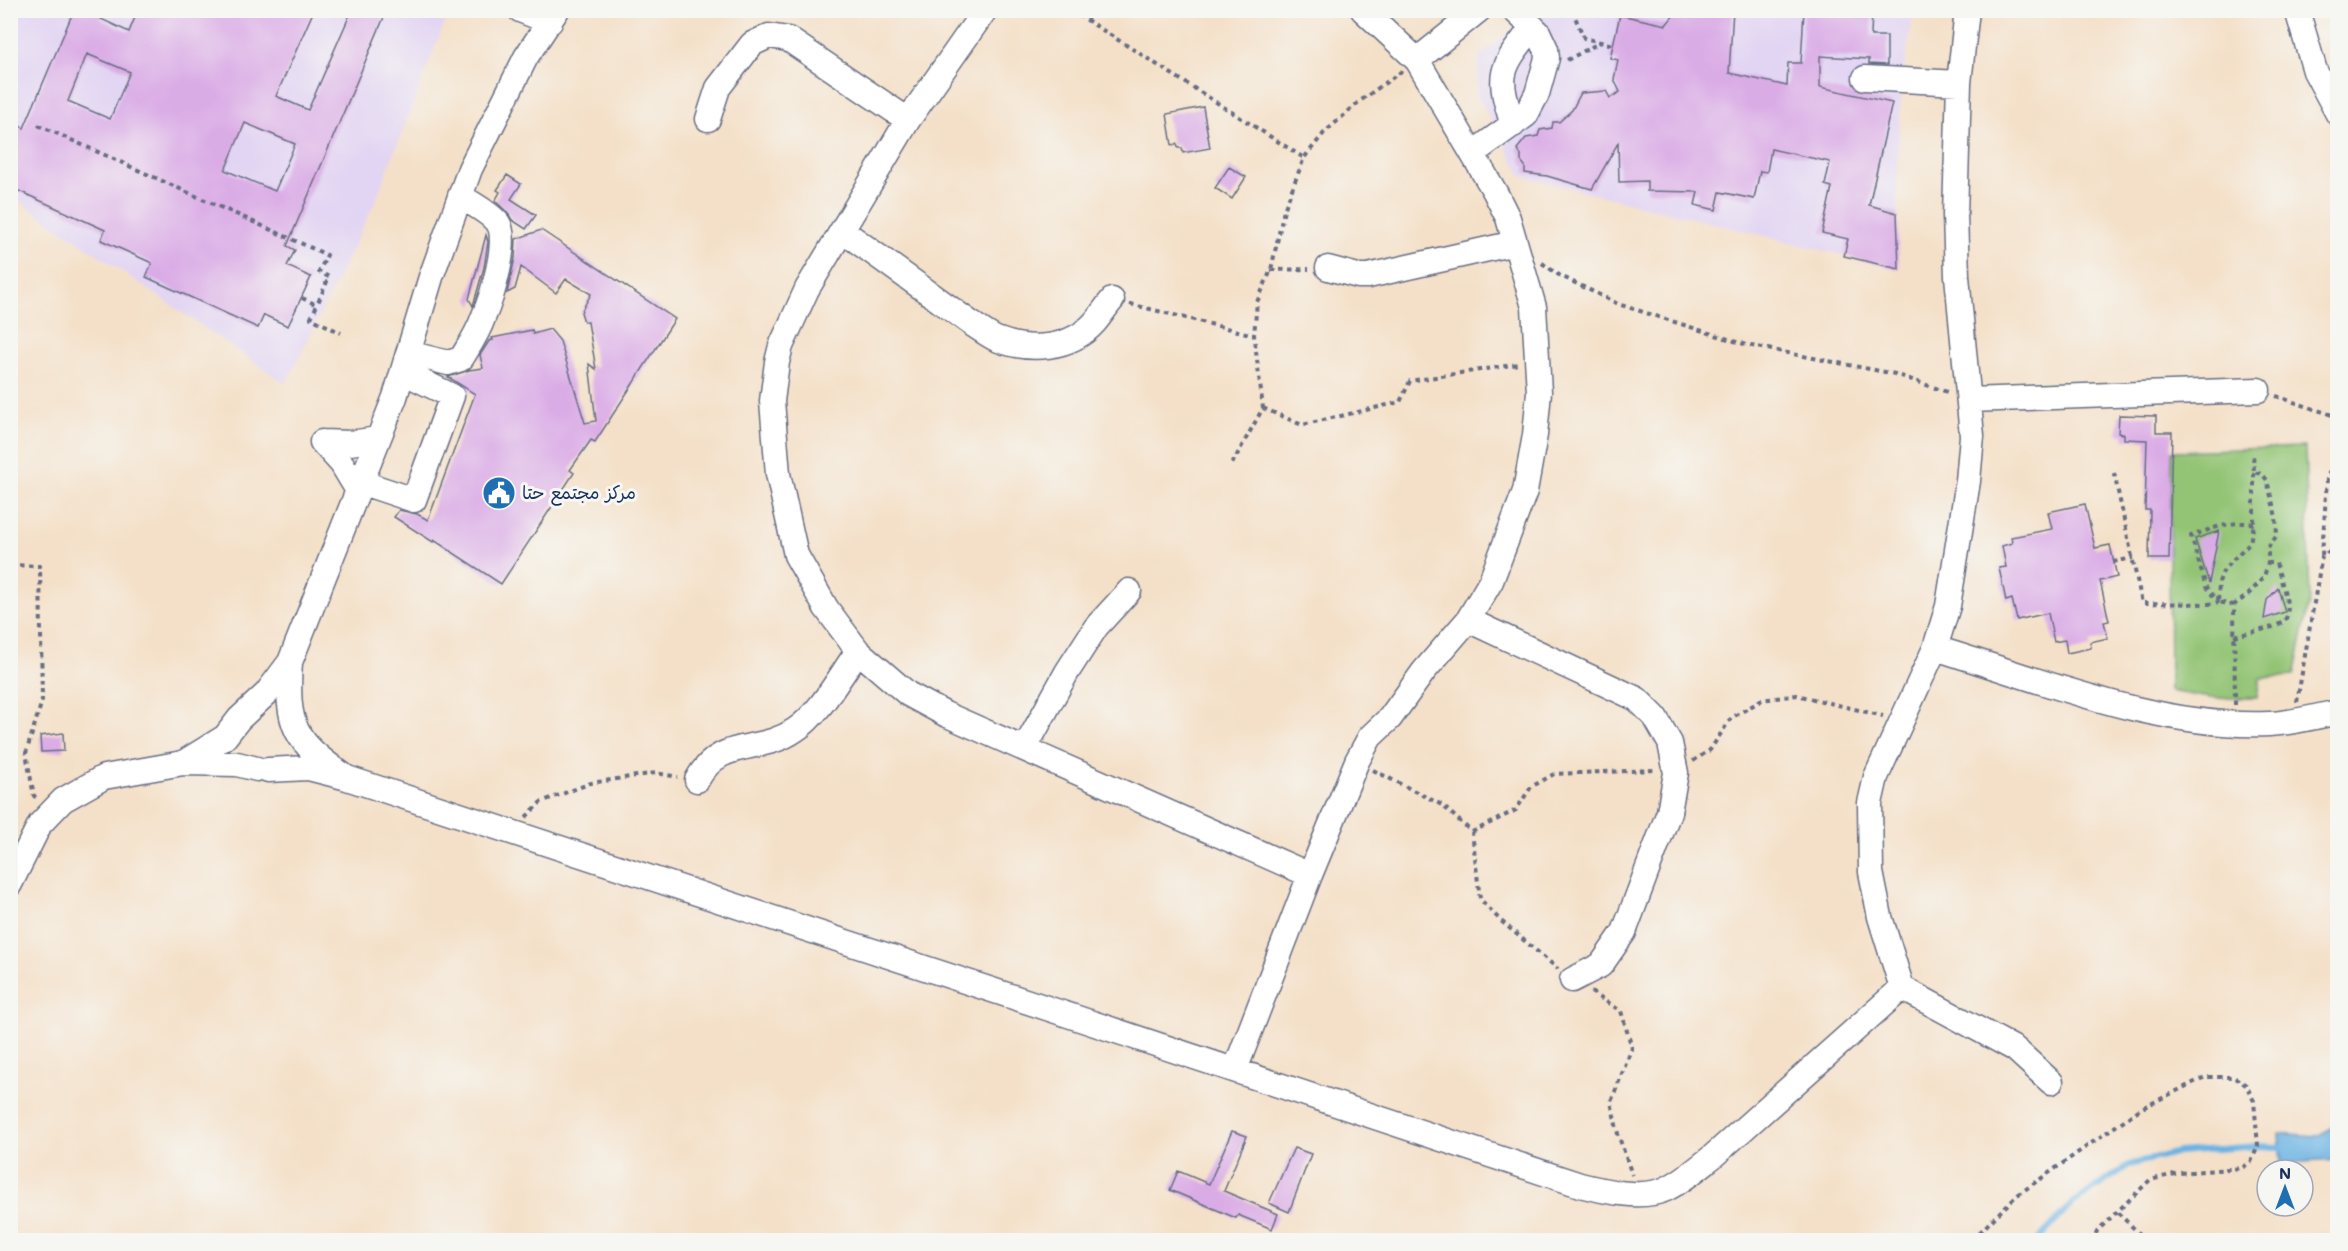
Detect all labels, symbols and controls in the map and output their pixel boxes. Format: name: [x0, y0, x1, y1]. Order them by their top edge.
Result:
public building icon: مركز مجتمع حتا: [481, 475, 517, 511]
place label: مركز مجتمع حتا: [522, 480, 636, 506]
north arrow: [2255, 1158, 2315, 1218]
text: N: [2279, 1162, 2291, 1183]

